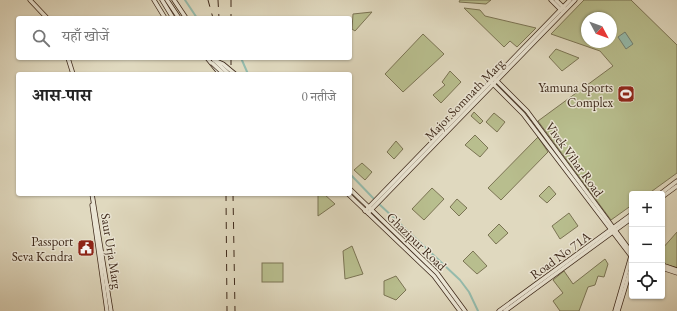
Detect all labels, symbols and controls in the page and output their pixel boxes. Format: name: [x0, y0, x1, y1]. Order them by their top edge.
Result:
north arrow: [581, 12, 617, 48]
search box: [16, 16, 352, 60]
text: यहाँ खोजें: [62, 26, 109, 45]
icon: search: [30, 27, 52, 49]
street label: Major Somnath Marg: [421, 55, 508, 144]
place label: Yamuna Sports Complex: [538, 79, 613, 111]
text: आस-पास: [32, 84, 91, 106]
sports icon: Yamuna Sports Complex: [616, 84, 636, 104]
text: 0 नतीजे: [302, 88, 336, 105]
street label: Vivek Vihar Road: [542, 118, 608, 200]
map controls: [629, 191, 665, 299]
button: +: [629, 191, 665, 227]
street label: Ghazipur Road: [383, 209, 451, 274]
street label: Saur Urja Marg: [97, 212, 126, 290]
street label: Road No 71A: [527, 227, 595, 283]
button: −: [629, 227, 665, 263]
place label: Passport Seva Kendra: [12, 233, 74, 265]
public building icon: Passport Seva Kendra: [76, 238, 96, 258]
button: locate: [629, 263, 665, 299]

